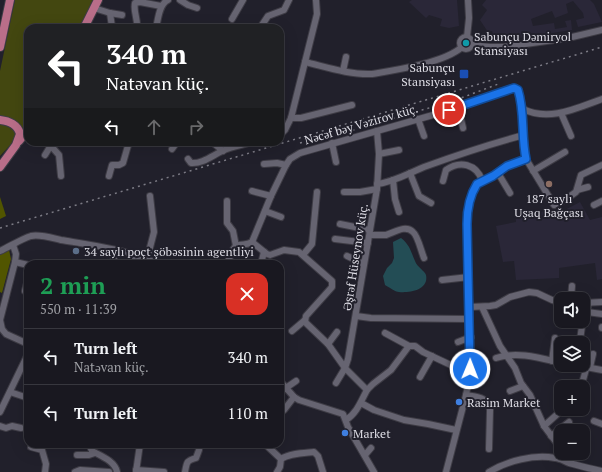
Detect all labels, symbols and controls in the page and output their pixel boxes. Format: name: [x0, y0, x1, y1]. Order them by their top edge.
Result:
place label: Sabunçu Dəmiryol Stansiyası: [474, 29, 572, 58]
text: 340 m: [106, 35, 187, 72]
marker: Sabunçu Dəmiryol Stansiyası: [461, 38, 471, 48]
icon: left: [40, 40, 92, 92]
place label: Sabunçu Stansiyası: [401, 60, 455, 89]
marker: Sabunçu Stansiyası: [458, 68, 470, 80]
text: Natəvan küç.: [106, 71, 209, 95]
pin: [432, 93, 466, 127]
icon: arrive: [438, 99, 460, 121]
street label: Nəcəf bəy Vəzirov küç.: [302, 101, 420, 147]
icon: left: [101, 116, 123, 138]
icon: ahead: [143, 116, 165, 138]
icon: right: [185, 116, 207, 138]
marker: 187 saylı Uşaq Bağçası: [544, 179, 554, 189]
place label: 187 saylı Uşaq Bağçası: [514, 191, 584, 220]
street label: Əşrəf Hüseynov küç.: [339, 202, 371, 312]
place label: 34 saylı poçt şöbəsinin agentliyi: [84, 244, 254, 259]
marker: 34 saylı poçt şöbəsinin agentliyi: [71, 246, 81, 256]
text: 2 min: [40, 269, 106, 301]
button: close: [226, 273, 268, 315]
map controls: [554, 292, 590, 460]
button: sound: [554, 292, 590, 328]
text: 550 m · 11:39: [40, 300, 117, 318]
button: layers: [554, 336, 590, 372]
text: Turn left: [74, 338, 138, 358]
icon: left: [40, 346, 62, 368]
text: 340 m: [227, 347, 268, 367]
position arrow: [449, 348, 491, 390]
text: Natəvan küç.: [74, 358, 149, 376]
button: +: [554, 380, 590, 416]
place label: Rasim Market: [467, 395, 541, 410]
marker: Rasim Market: [454, 397, 464, 407]
icon: left: [40, 402, 62, 424]
text: Turn left: [74, 403, 138, 423]
text: 110 m: [227, 403, 268, 423]
button: −: [554, 424, 590, 460]
place label: Market: [353, 426, 391, 441]
marker: Market: [340, 428, 350, 438]

